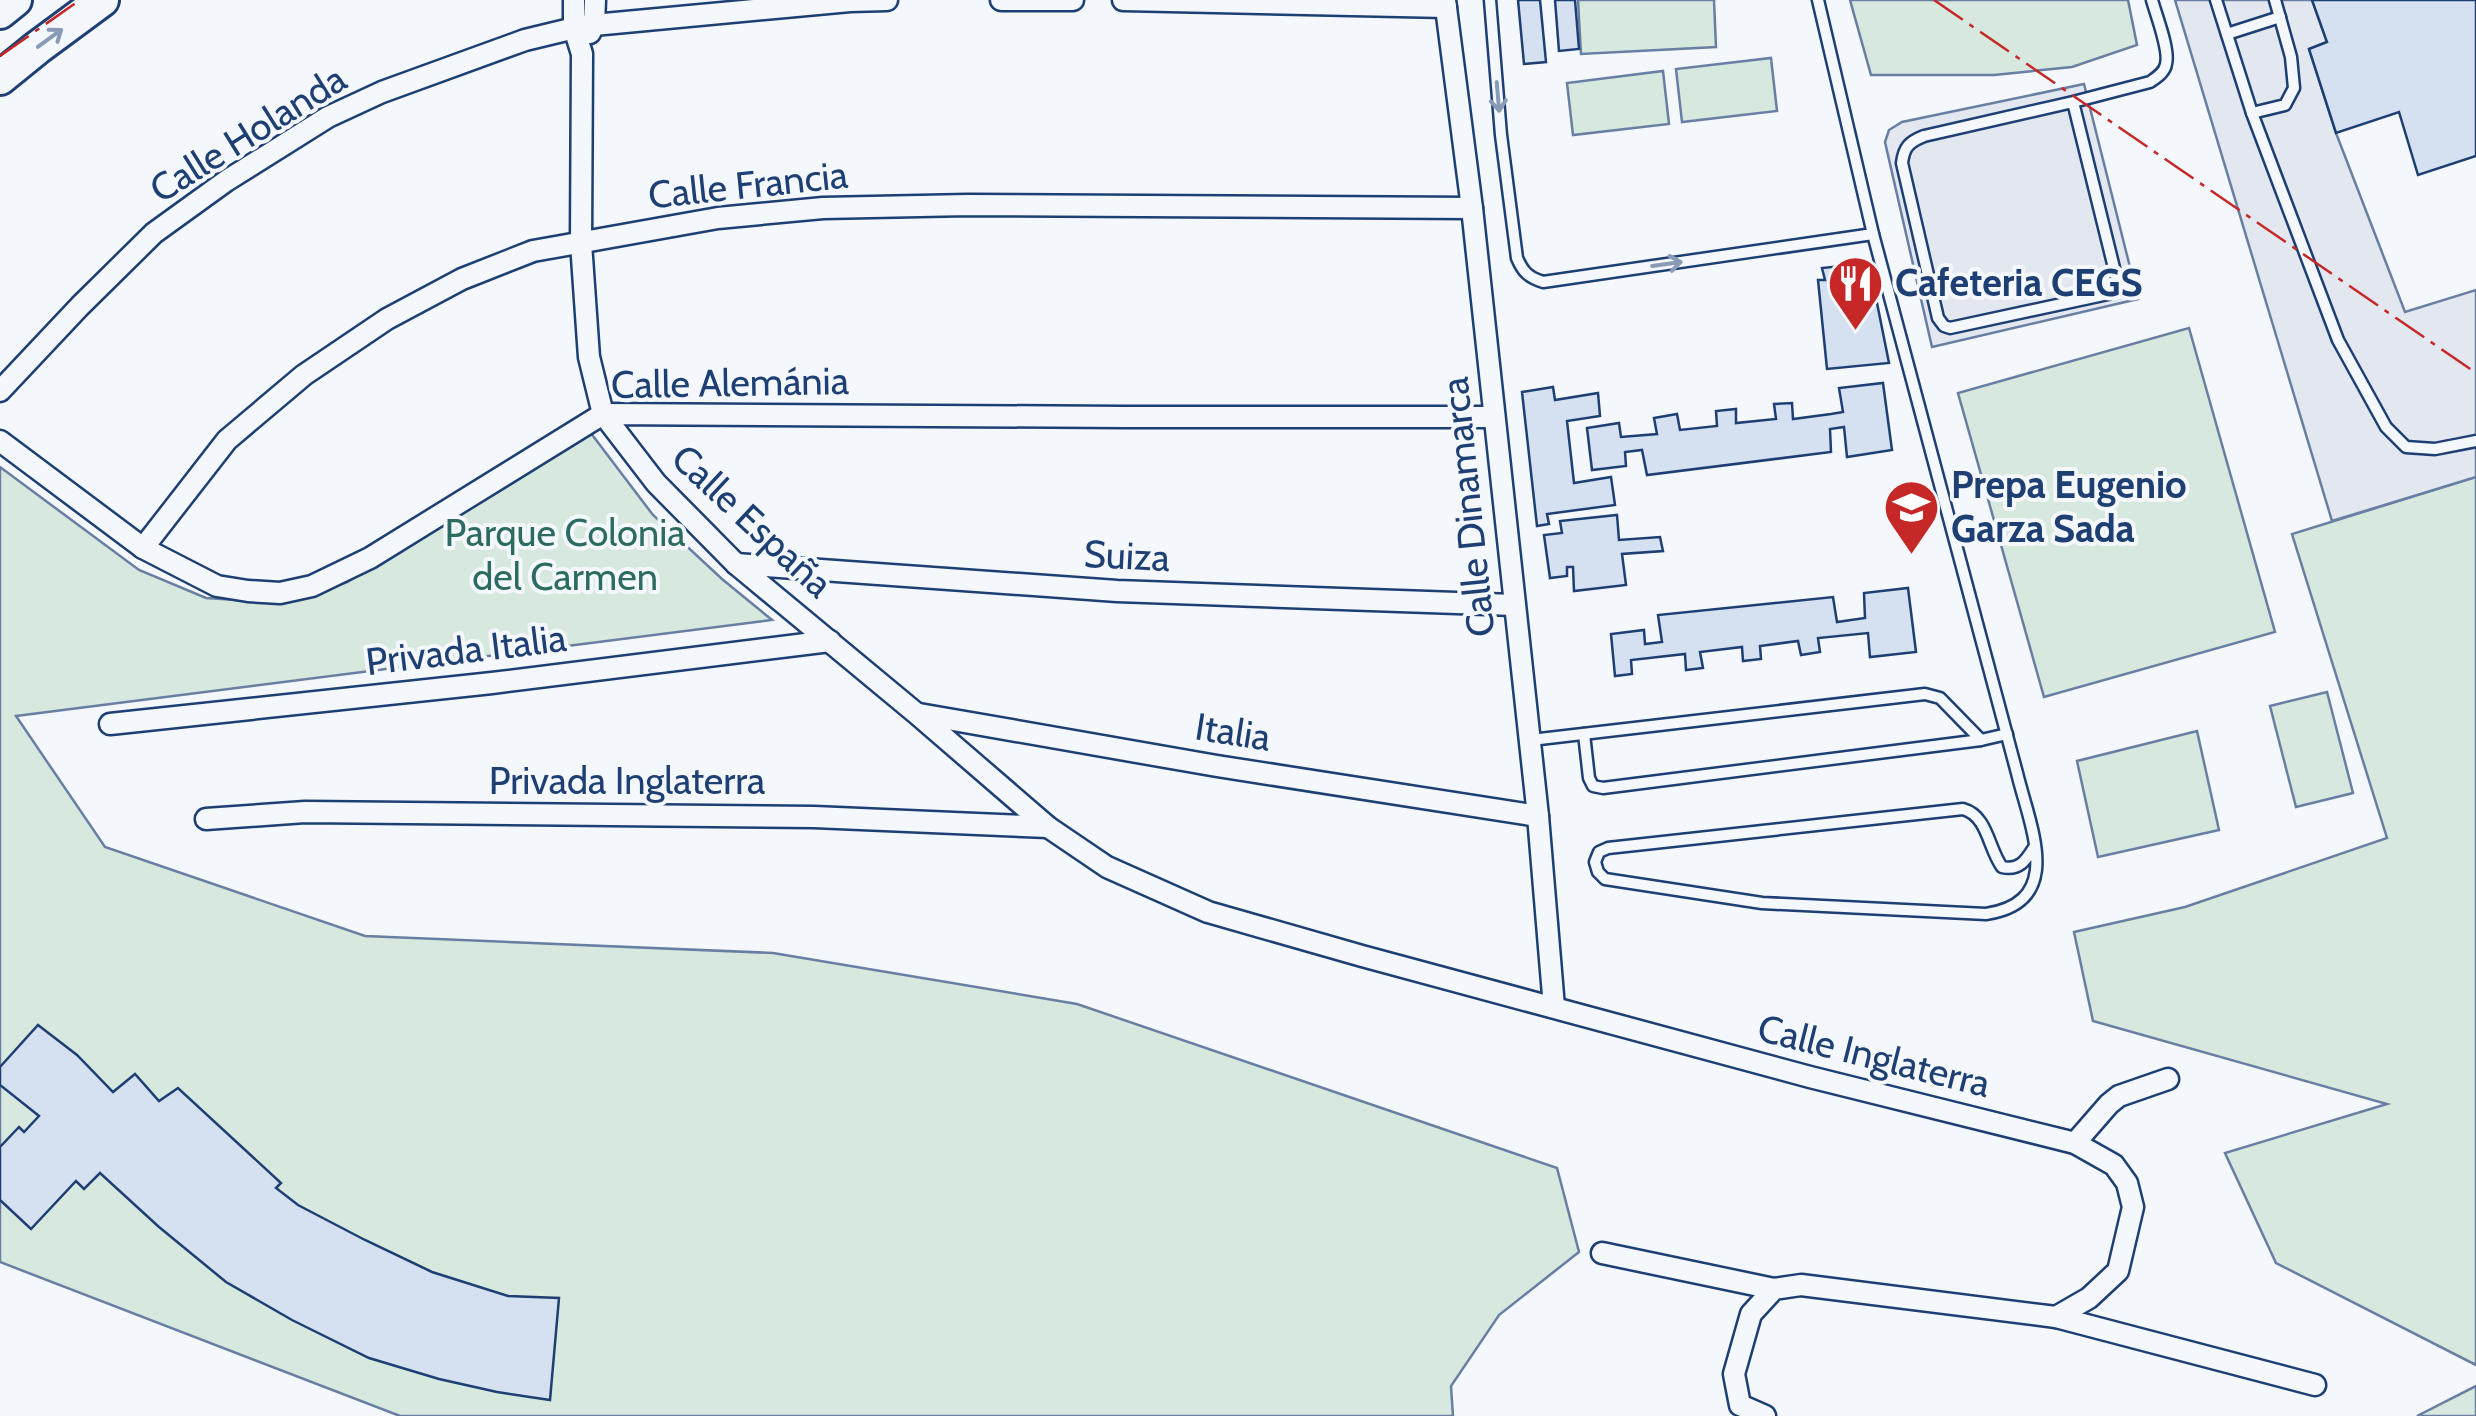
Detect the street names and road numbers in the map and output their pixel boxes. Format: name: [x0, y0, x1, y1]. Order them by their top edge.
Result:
street label: Calle Holanda: [141, 55, 354, 212]
street label: Calle Francia: [646, 151, 850, 218]
street label: Calle Alemánia: [611, 357, 849, 408]
street label: Calle Dinamarca: [1430, 375, 1505, 639]
street label: Calle España: [662, 434, 843, 607]
street label: Suiza: [1083, 530, 1171, 581]
street label: Privada Italia: [363, 614, 569, 685]
street label: Italia: [1192, 702, 1274, 761]
street label: Privada Inglaterra: [489, 757, 765, 804]
street label: Calle Inglaterra: [1753, 1004, 1995, 1107]

